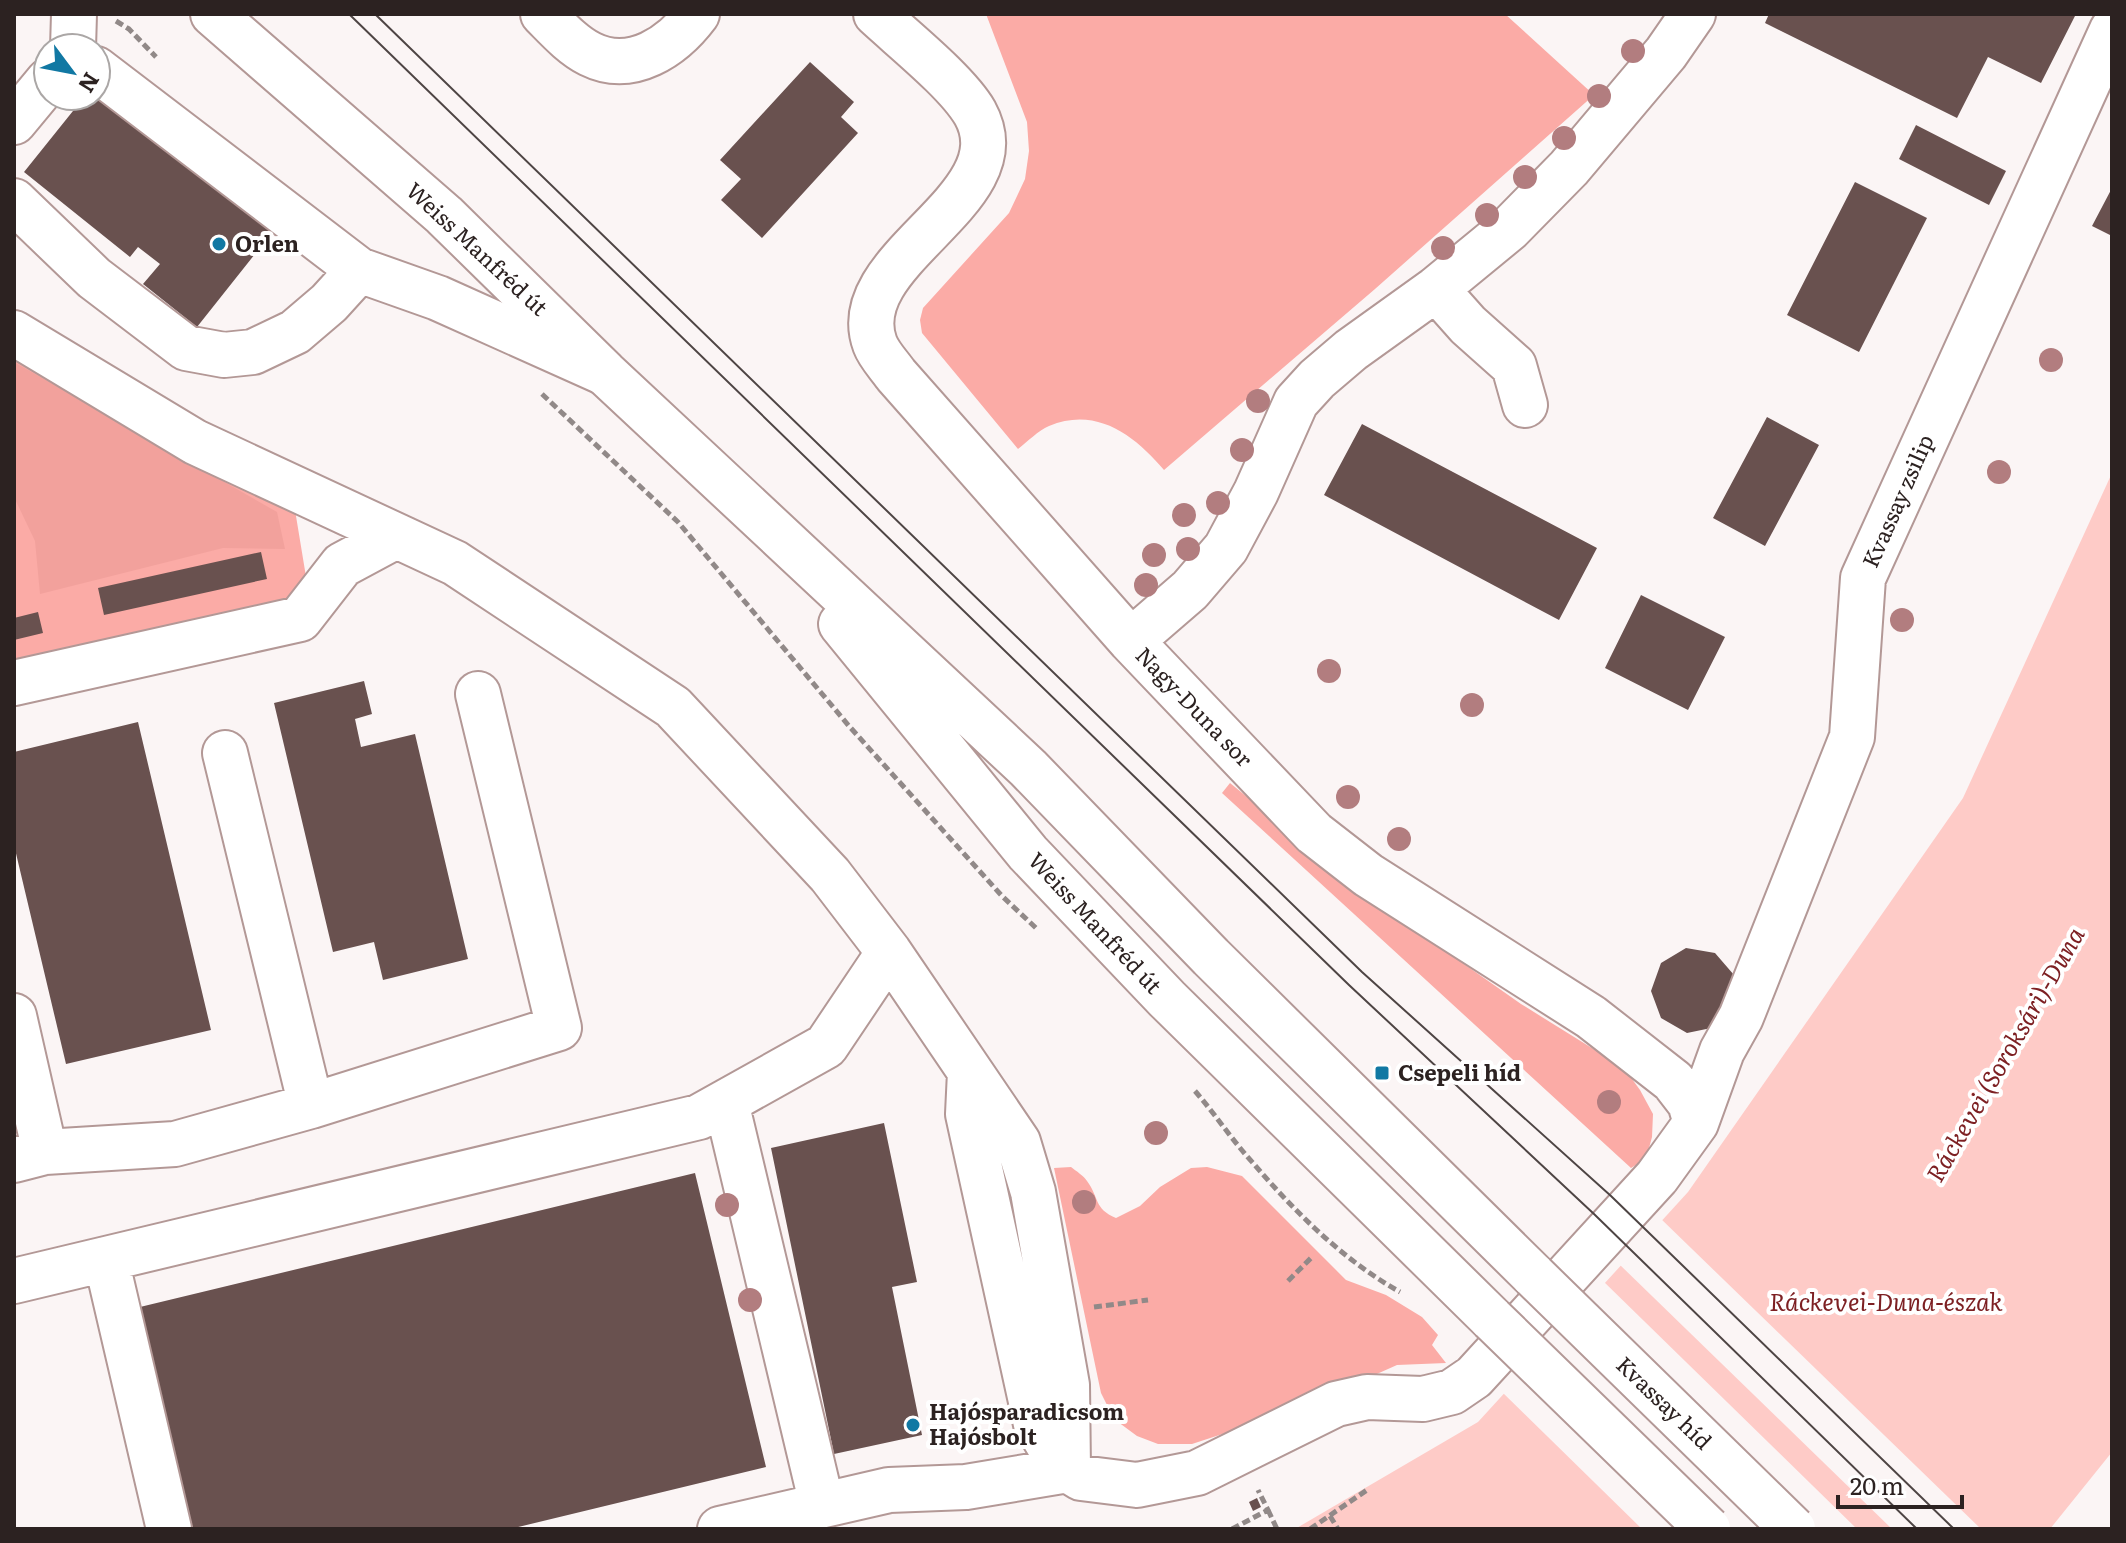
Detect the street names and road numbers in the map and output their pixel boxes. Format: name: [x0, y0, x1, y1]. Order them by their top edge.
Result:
street label: Weiss Manfréd út: [400, 173, 556, 322]
street label: Kvassay zsilip: [1853, 428, 1941, 572]
street label: Nagy-Duna sor: [1129, 638, 1262, 774]
street label: Weiss Manfréd út: [1022, 844, 1171, 1000]
street label: Kvassay híd: [1610, 1348, 1720, 1456]

